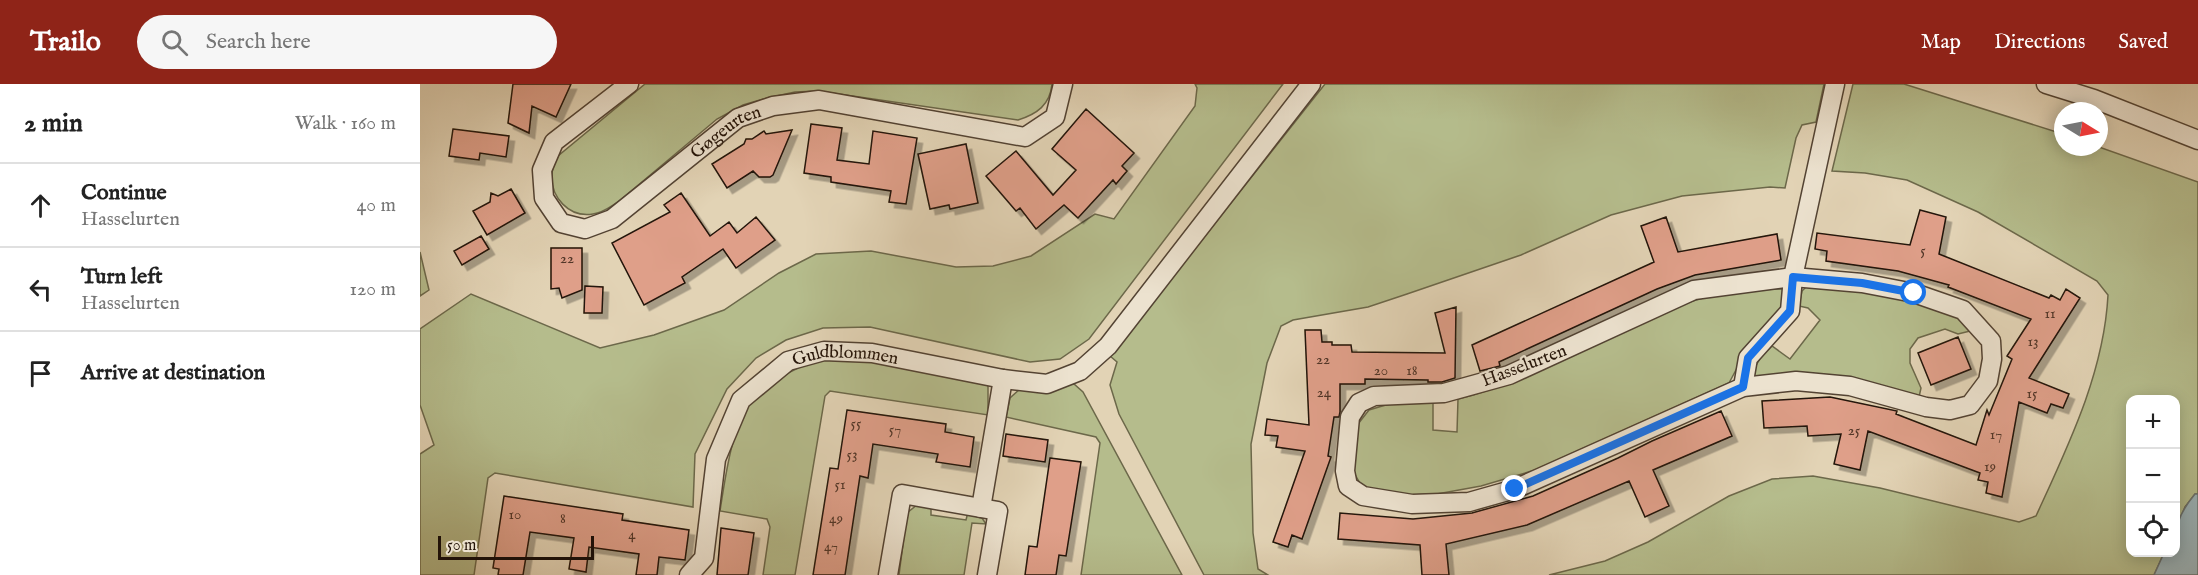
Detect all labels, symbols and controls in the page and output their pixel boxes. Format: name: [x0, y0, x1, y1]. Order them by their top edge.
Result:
search box: [137, 15, 557, 69]
text: Trailo: [30, 25, 101, 60]
icon: search: [158, 26, 191, 59]
text: Search here: [206, 28, 311, 56]
text: Map: [1921, 29, 1961, 56]
text: Directions: [1994, 29, 2085, 56]
text: Saved: [2118, 29, 2168, 56]
street label: Gøgeurten: [686, 101, 765, 165]
north arrow: [2054, 102, 2108, 156]
text: 2 min: [24, 107, 83, 140]
text: Walk · 160 m: [295, 111, 396, 136]
text: Continue: [81, 179, 167, 207]
icon: ahead: [24, 189, 57, 222]
text: 40 m: [357, 193, 396, 218]
text: Hasselurten: [81, 207, 180, 232]
house number: 5: [1920, 241, 1926, 260]
house number: 22: [560, 249, 574, 268]
text: Turn left: [81, 263, 163, 291]
icon: left: [24, 273, 57, 306]
text: 120 m: [350, 277, 396, 302]
route start: [1900, 279, 1926, 305]
text: Hasselurten: [81, 291, 180, 316]
house number: 11: [2044, 304, 2056, 323]
house number: 13: [2027, 332, 2039, 351]
street label: Hasselurten: [1479, 340, 1571, 393]
street label: Guldblommen: [790, 341, 901, 372]
house number: 22: [1316, 350, 1330, 369]
icon: arrive: [24, 357, 57, 390]
text: Arrive at destination: [81, 359, 265, 387]
house number: 20: [1374, 361, 1388, 380]
house number: 18: [1406, 361, 1418, 380]
house number: 24: [1317, 383, 1332, 402]
house number: 15: [2026, 384, 2038, 403]
map controls: [2126, 395, 2180, 557]
button: +: [2126, 395, 2180, 449]
house number: 55: [851, 414, 862, 433]
house number: 57: [889, 420, 901, 439]
house number: 25: [1848, 421, 1861, 440]
house number: 17: [1990, 425, 2002, 444]
house number: 53: [846, 445, 858, 464]
button: −: [2126, 449, 2180, 503]
house number: 19: [1984, 457, 1996, 476]
house number: 51: [834, 475, 846, 494]
route end: [1501, 475, 1527, 501]
button: locate: [2126, 503, 2180, 557]
house number: 10: [509, 505, 521, 524]
house number: 8: [560, 509, 566, 528]
house number: 49: [829, 509, 843, 528]
house number: 4: [628, 525, 636, 544]
scale bar: [438, 533, 594, 560]
text: 50 m: [447, 536, 476, 556]
house number: 47: [824, 537, 838, 556]

